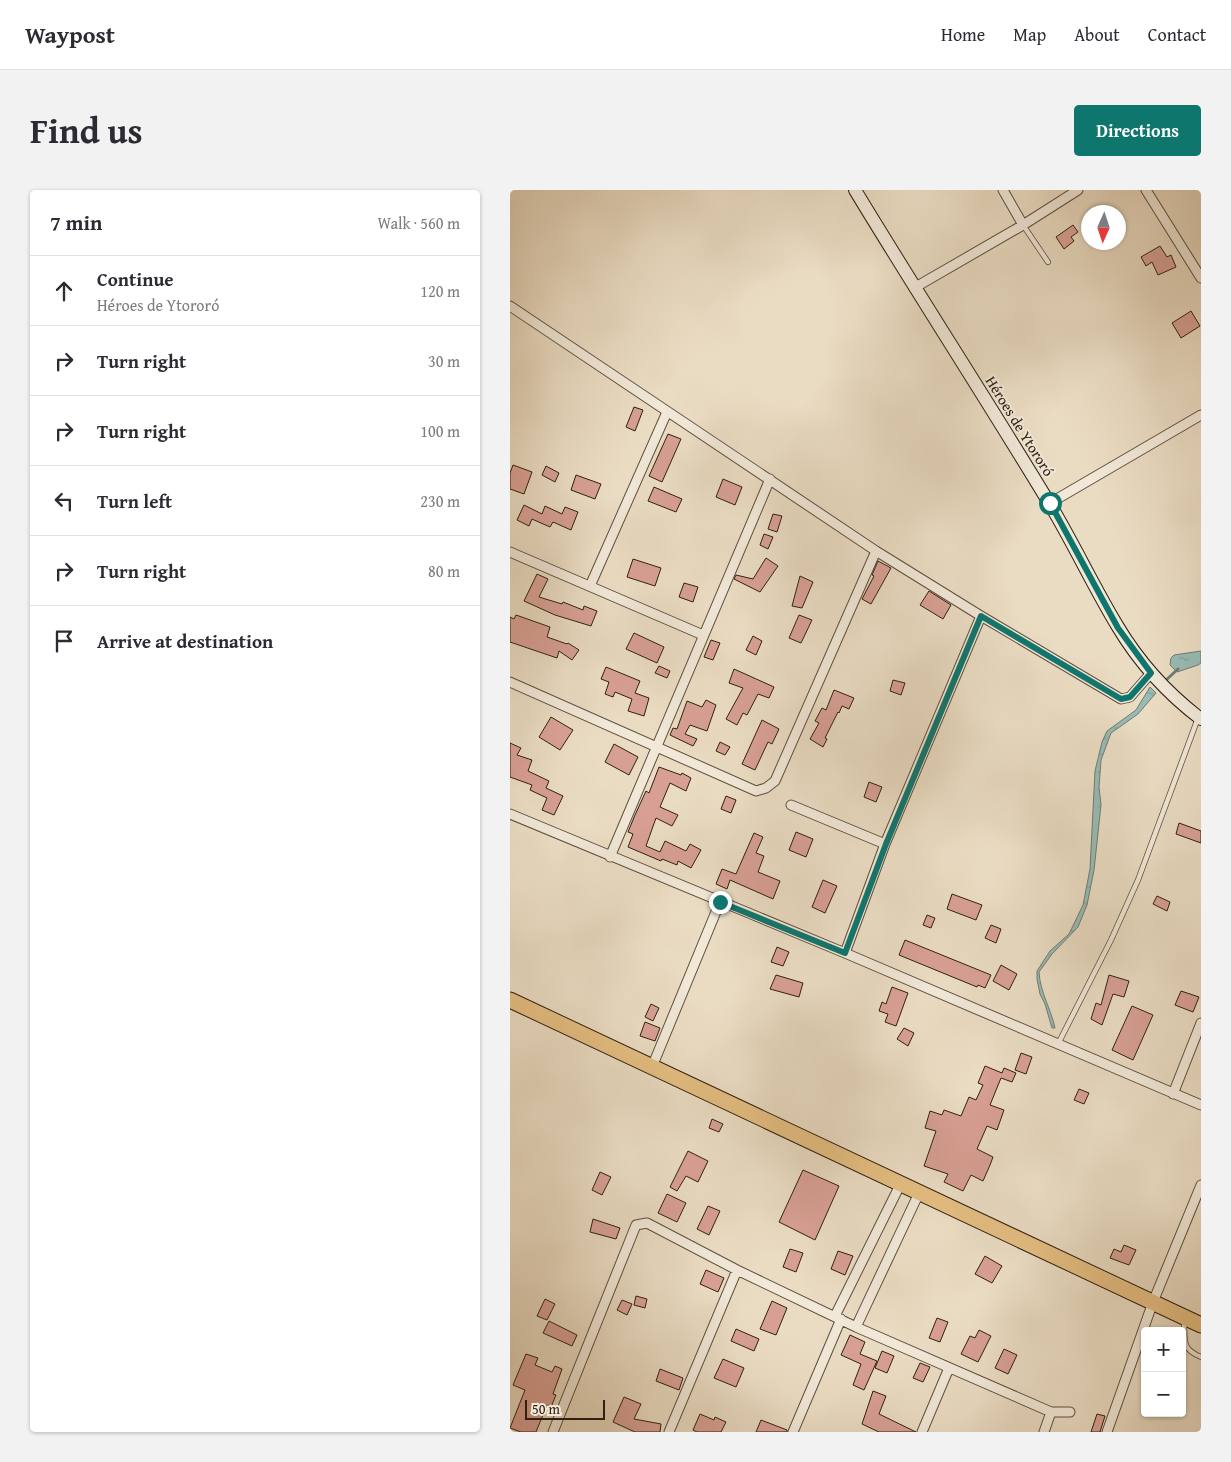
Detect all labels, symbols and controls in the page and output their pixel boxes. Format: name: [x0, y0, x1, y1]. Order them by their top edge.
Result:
text: Waypost: [25, 17, 115, 52]
text: Home: [941, 21, 985, 48]
text: Map: [1013, 21, 1046, 48]
text: About: [1074, 21, 1120, 48]
text: Contact: [1148, 21, 1206, 48]
text: Find us: [30, 105, 143, 156]
button: Directions: [1074, 105, 1201, 156]
north arrow: [1081, 205, 1126, 250]
text: 7 min: [50, 207, 102, 238]
text: Walk · 560 m: [377, 211, 460, 235]
text: Continue: [97, 265, 174, 293]
icon: ahead: [50, 277, 78, 305]
text: 120 m: [420, 279, 460, 303]
text: Héroes de Ytororó: [97, 293, 219, 317]
icon: right: [50, 347, 78, 375]
text: Turn right: [97, 347, 186, 375]
text: 30 m: [428, 349, 460, 373]
street label: Héroes de Ytororó: [981, 372, 1059, 480]
icon: right: [50, 417, 78, 445]
text: Turn right: [97, 417, 186, 445]
text: 100 m: [420, 419, 460, 443]
icon: left: [50, 487, 78, 515]
text: Turn left: [97, 487, 172, 515]
text: 230 m: [420, 489, 460, 513]
route start: [1039, 492, 1062, 515]
icon: right: [50, 557, 78, 585]
text: Turn right: [97, 557, 186, 585]
text: 80 m: [428, 559, 460, 583]
icon: arrive: [50, 627, 78, 655]
text: Arrive at destination: [97, 627, 273, 655]
route end: [709, 891, 732, 914]
map controls: [1141, 1327, 1186, 1417]
button: +: [1141, 1327, 1186, 1372]
button: −: [1141, 1372, 1186, 1417]
scale bar: [525, 1397, 605, 1420]
text: 50 m: [532, 1399, 560, 1419]

